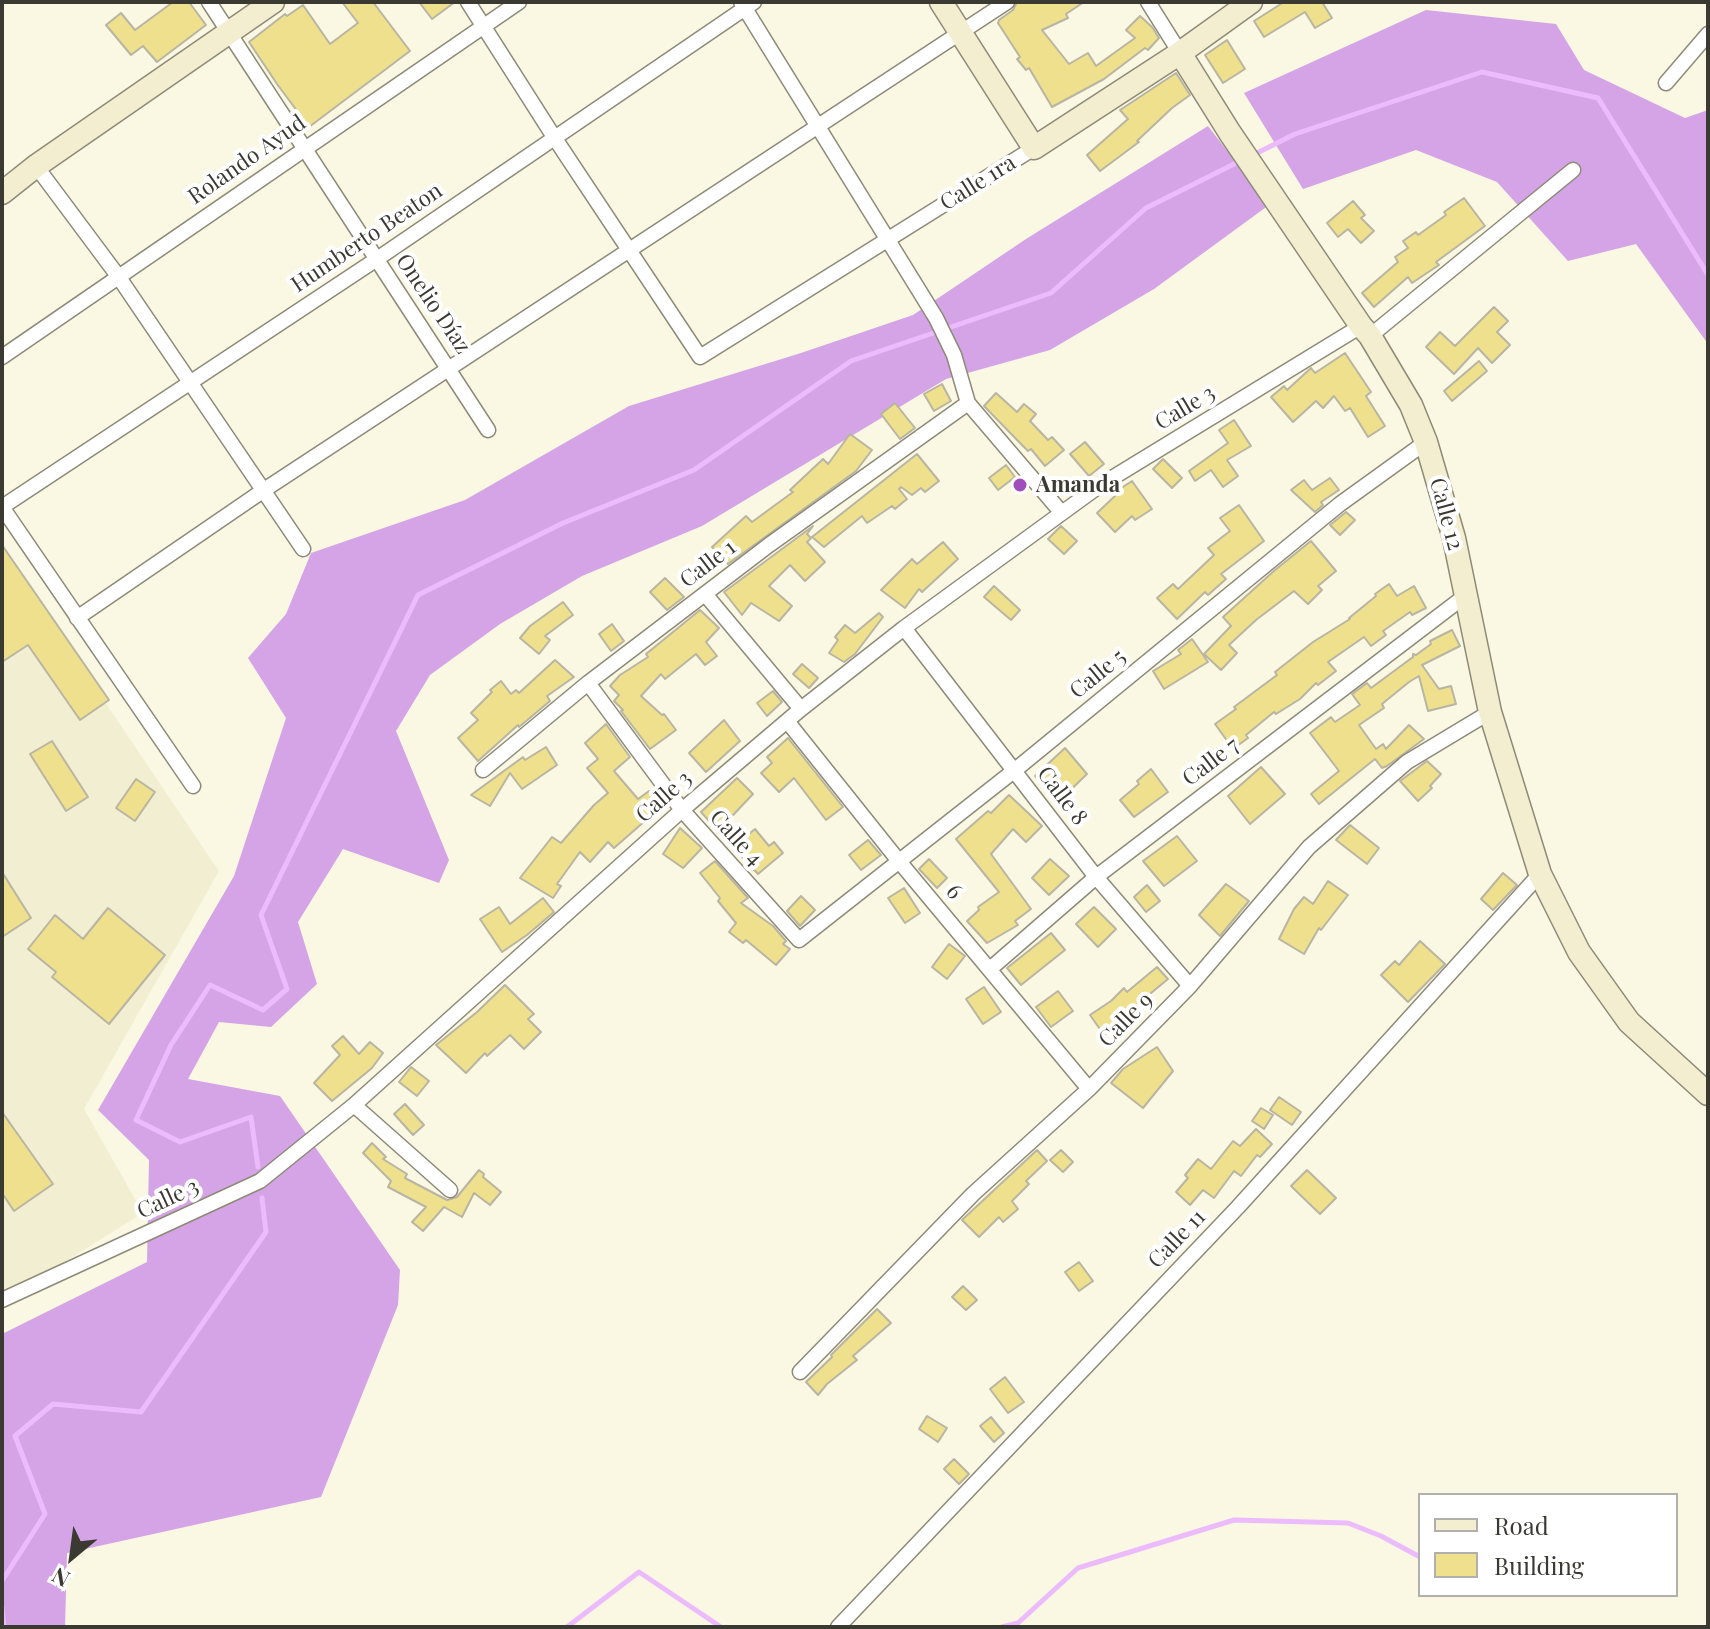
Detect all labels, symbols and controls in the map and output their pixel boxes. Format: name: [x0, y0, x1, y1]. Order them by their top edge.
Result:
street label: Rolando Ayud: [183, 110, 311, 210]
street label: Calle 1ra: [935, 150, 1021, 216]
street label: Humberto Beaton: [287, 178, 447, 298]
street label: Onelio Díaz: [390, 249, 476, 359]
street label: Calle 3: [1150, 380, 1220, 436]
place label: Amanda: [1036, 472, 1120, 498]
street label: Calle 12: [1424, 475, 1468, 553]
marker: Amanda: [1011, 476, 1029, 494]
street label: Calle 1: [675, 534, 741, 594]
street label: Calle 5: [1065, 644, 1131, 704]
street label: Calle 7: [1178, 732, 1244, 792]
street label: Calle 8: [1031, 761, 1093, 831]
street label: Calle 3: [631, 766, 697, 828]
street label: Calle 4: [704, 805, 768, 871]
street label: 6: [940, 879, 968, 905]
street label: Calle 9: [1093, 987, 1159, 1053]
street label: Calle 3: [133, 1173, 203, 1225]
street label: Calle 11: [1143, 1204, 1211, 1274]
legend: [1418, 1493, 1678, 1597]
text: Road: [1494, 1509, 1549, 1541]
north arrow: [32, 1517, 112, 1597]
text: Building: [1494, 1549, 1584, 1581]
text: N: [46, 1561, 75, 1595]

